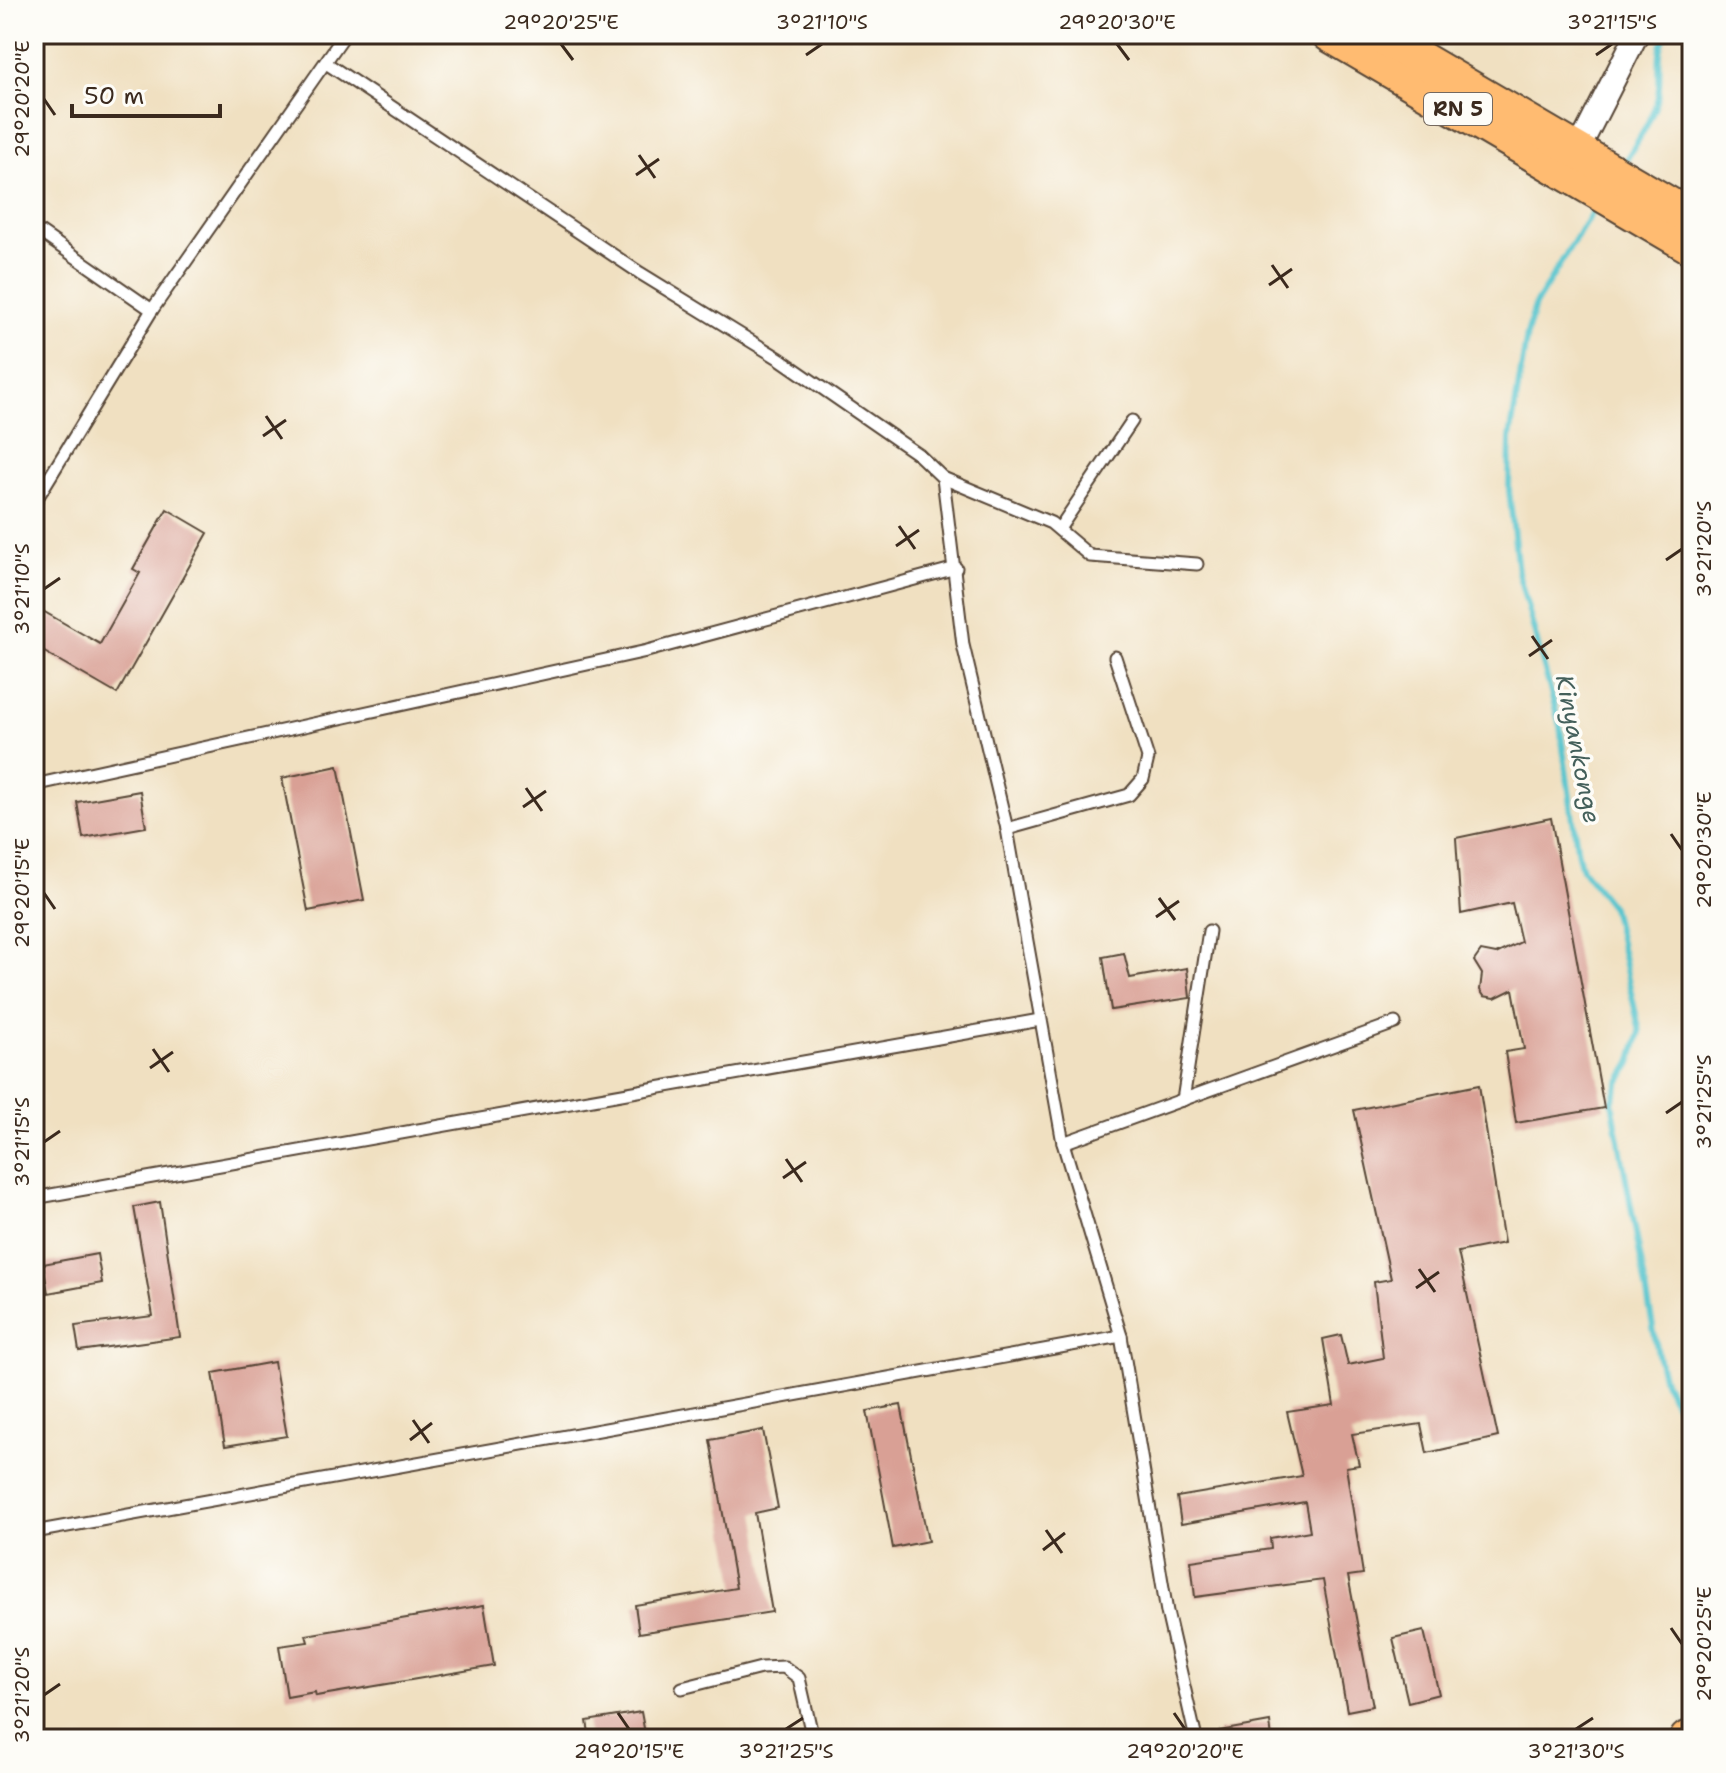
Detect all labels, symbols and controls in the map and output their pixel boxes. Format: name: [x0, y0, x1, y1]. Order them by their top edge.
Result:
text: 29°20'25"E: [503, 9, 619, 35]
text: 3°21'10"S: [776, 9, 868, 35]
text: 29°20'30"E: [1058, 9, 1176, 35]
text: 3°21'15"S: [1567, 9, 1657, 35]
text: 29°20'20"E: [9, 40, 35, 158]
scale bar: [72, 68, 220, 118]
text: 50 m: [84, 80, 144, 112]
road number: RN 5: [1424, 93, 1492, 125]
text: 3°21'20"S: [1691, 501, 1717, 597]
text: 3°21'10"S: [9, 543, 35, 635]
water label: Kinyankonge: [1548, 672, 1608, 826]
text: 29°20'30"E: [1691, 791, 1717, 909]
text: 29°20'15"E: [9, 838, 35, 948]
text: 3°21'25"S: [1691, 1054, 1717, 1150]
text: 3°21'15"S: [9, 1097, 35, 1187]
text: 29°20'25"E: [1691, 1586, 1717, 1702]
text: 3°21'20"S: [9, 1647, 35, 1743]
text: 29°20'15"E: [574, 1738, 684, 1764]
text: 3°21'25"S: [738, 1738, 834, 1764]
text: 29°20'20"E: [1126, 1738, 1244, 1764]
text: 3°21'30"S: [1527, 1738, 1625, 1764]

